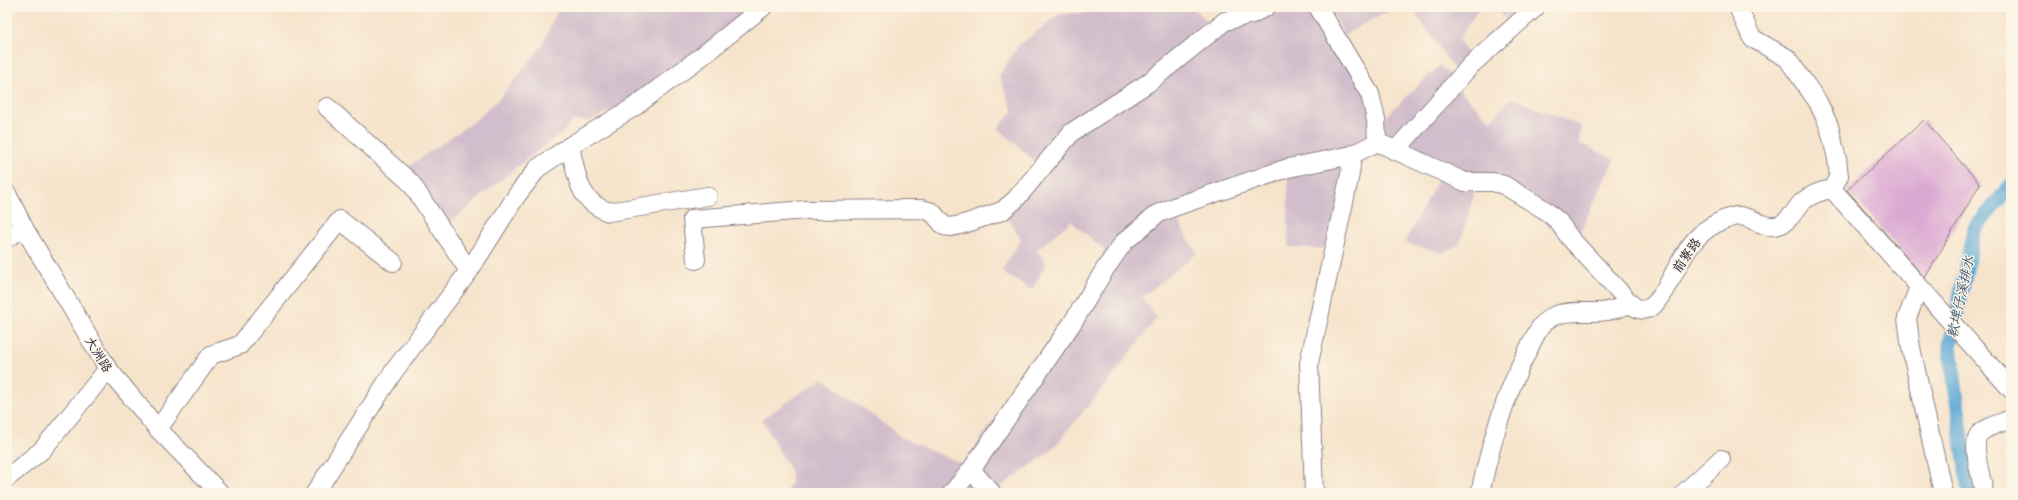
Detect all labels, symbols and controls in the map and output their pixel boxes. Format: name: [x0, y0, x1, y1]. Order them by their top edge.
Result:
street label: 前寮路: [1667, 234, 1705, 276]
water label: 軟埤仔溪排水: [1941, 253, 1978, 340]
street label: 大洲路: [81, 333, 117, 375]

